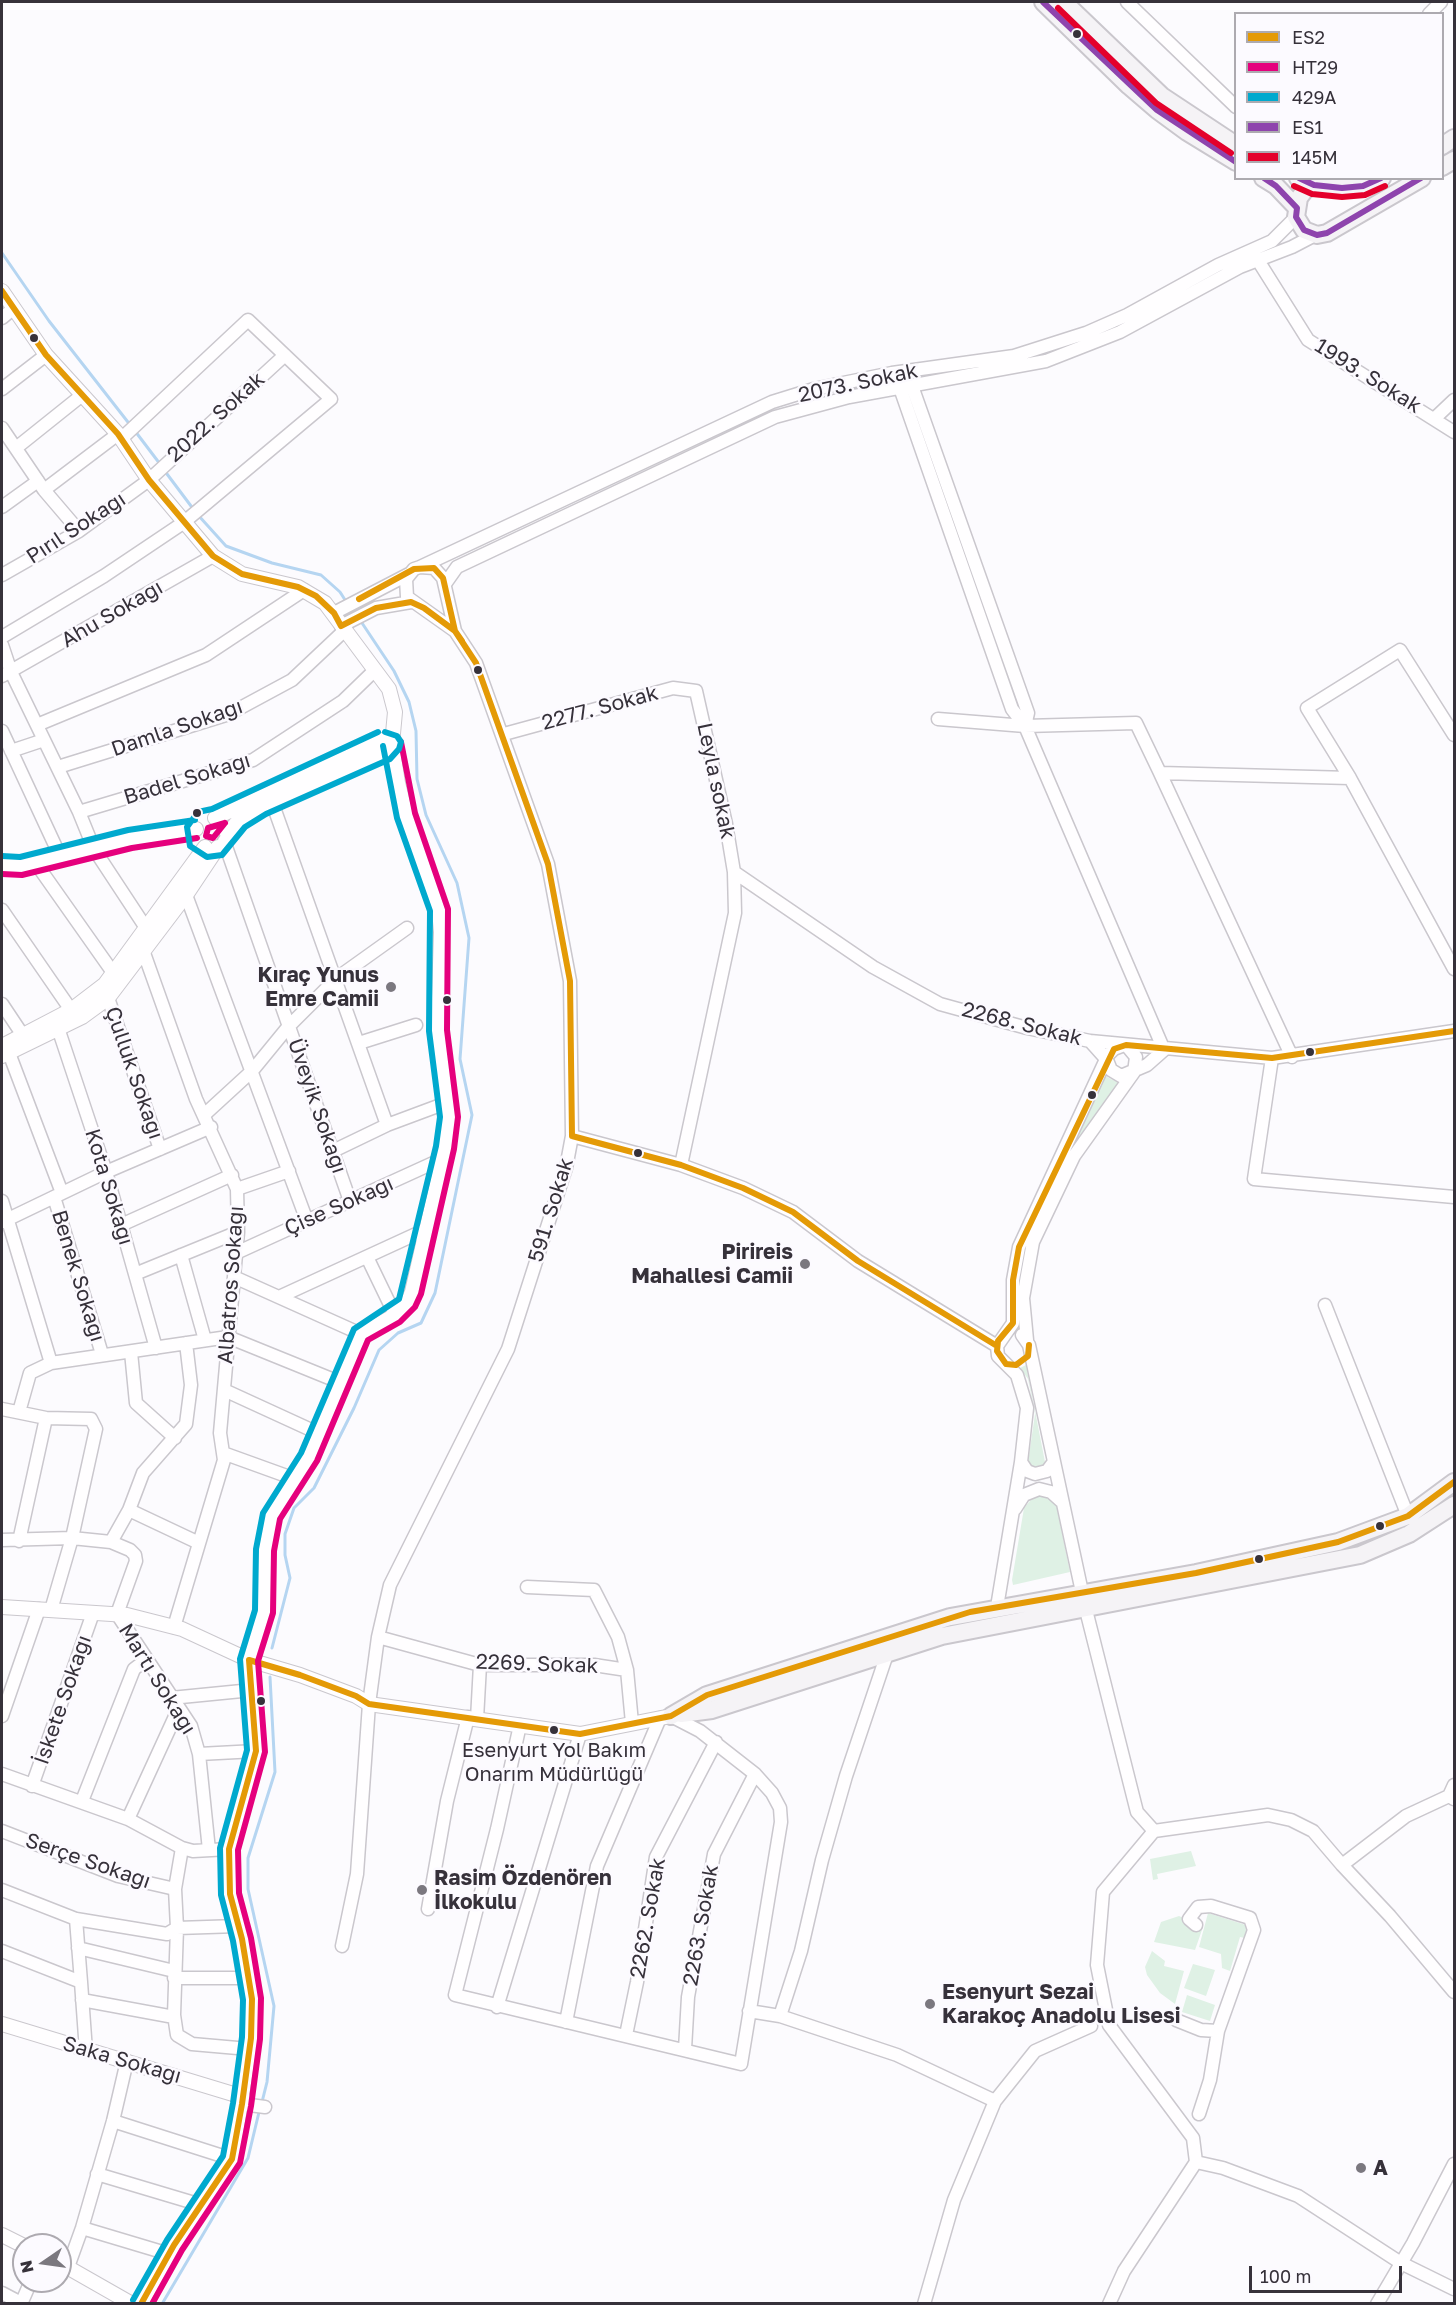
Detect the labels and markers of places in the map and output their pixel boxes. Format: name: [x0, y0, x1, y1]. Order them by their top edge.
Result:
unlabelled marker: [1071, 28, 1083, 40]
unlabelled marker: [28, 332, 40, 344]
unlabelled marker: [472, 664, 484, 676]
unlabelled marker: [191, 807, 203, 819]
place label: Kıraç Yunus Emre Camii: [258, 962, 379, 1012]
marker: Kıraç Yunus Emre Camii: [384, 980, 398, 994]
unlabelled marker: [441, 994, 453, 1006]
unlabelled marker: [1304, 1046, 1316, 1058]
unlabelled marker: [1086, 1089, 1098, 1101]
unlabelled marker: [632, 1147, 644, 1159]
place label: Pirireis Mahallesi Camii: [631, 1239, 793, 1289]
marker: Pirireis Mahallesi Camii: [798, 1257, 812, 1271]
unlabelled marker: [1374, 1520, 1386, 1532]
unlabelled marker: [1253, 1553, 1265, 1565]
unlabelled marker: [255, 1695, 267, 1707]
marker: Esenyurt Yol Bakım Onarım Müdürlüğü: [548, 1724, 560, 1736]
place label: Esenyurt Yol Bakım Onarım Müdürlüğü: [462, 1739, 646, 1786]
place label: Rasim Özdenören İlkokulu: [434, 1865, 612, 1915]
marker: Rasim Özdenören İlkokulu: [415, 1883, 429, 1897]
place label: Esenyurt Sezai Karakoç Anadolu Lisesi: [942, 1979, 1180, 2029]
marker: Esenyurt Sezai Karakoç Anadolu Lisesi: [923, 1997, 937, 2011]
place label: A: [1373, 2155, 1388, 2181]
marker: A: [1354, 2161, 1368, 2175]

